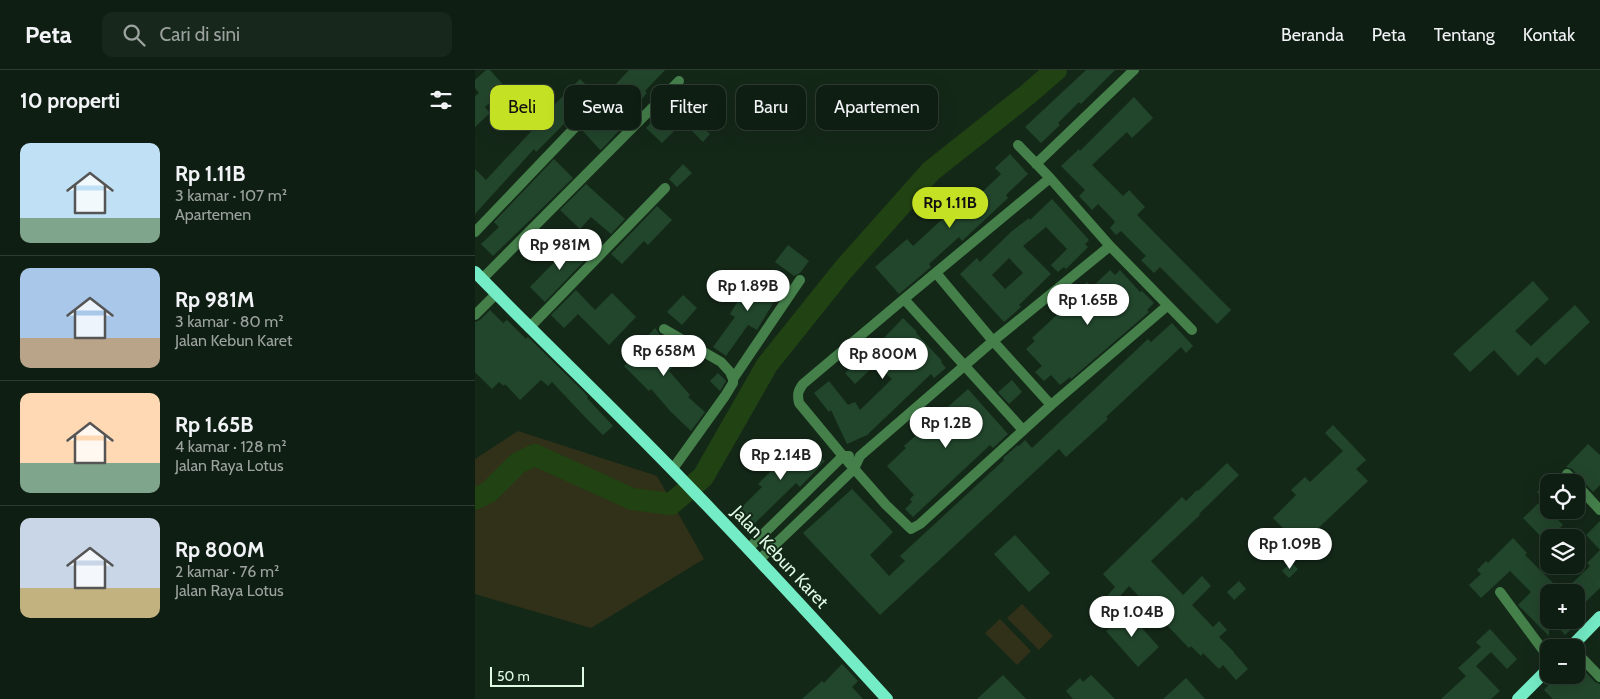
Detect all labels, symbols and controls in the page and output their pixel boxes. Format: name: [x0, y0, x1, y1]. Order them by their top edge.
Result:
search box: [102, 12, 452, 57]
text: Peta: [25, 20, 72, 49]
icon: search: [120, 21, 148, 49]
text: Cari di sini: [160, 23, 240, 46]
text: Beranda: [1281, 24, 1344, 46]
text: Peta: [1372, 24, 1406, 46]
text: Tentang: [1434, 24, 1495, 46]
text: Kontak: [1523, 24, 1575, 46]
chip: Beli: [490, 85, 554, 130]
chip: Sewa: [564, 85, 641, 130]
chip: Filter: [651, 85, 726, 130]
chip: Baru: [736, 85, 806, 130]
chip: Apartemen: [816, 85, 938, 130]
icon: filters: [427, 86, 455, 114]
text: 10 properti: [20, 88, 120, 113]
text: Rp 1.11B: [175, 161, 245, 186]
icon: home: [60, 163, 120, 223]
text: 3 kamar · 107 m²: [175, 186, 287, 205]
pin: Rp 1.11B: [898, 186, 1002, 229]
text: Rp 1.11B: [923, 193, 977, 212]
text: Apartemen: [175, 205, 251, 224]
pin: Rp 981M: [514, 228, 606, 271]
text: Rp 981M: [530, 235, 590, 254]
pin: Rp 1.89B: [696, 270, 800, 312]
text: Rp 1.89B: [718, 276, 778, 295]
pin: Rp 1.65B: [1036, 284, 1140, 326]
text: Rp 981M: [175, 287, 254, 312]
icon: home: [60, 288, 120, 348]
text: Rp 1.65B: [1058, 290, 1118, 309]
text: 3 kamar · 80 m²: [175, 312, 284, 331]
text: Jalan Kebun Karet: [175, 331, 292, 350]
pin: Rp 658M: [618, 334, 710, 377]
pin: Rp 800M: [837, 338, 929, 380]
text: Rp 658M: [632, 341, 696, 360]
text: Rp 800M: [849, 344, 917, 363]
pin: Rp 1.2B: [900, 406, 992, 449]
text: Rp 1.65B: [175, 412, 253, 437]
icon: home: [60, 413, 120, 473]
text: Rp 1.2B: [921, 413, 971, 432]
text: 4 kamar · 128 m²: [175, 437, 287, 456]
pin: Rp 2.14B: [729, 438, 833, 481]
text: Rp 2.14B: [751, 445, 811, 464]
text: Jalan Raya Lotus: [175, 456, 284, 475]
map controls: [1540, 474, 1585, 684]
button: locate: [1540, 474, 1585, 519]
street label: Jalan Kebun Karet: [726, 501, 833, 613]
pin: Rp 1.09B: [1238, 528, 1342, 570]
button: layers: [1540, 529, 1585, 574]
text: Rp 1.09B: [1259, 534, 1321, 553]
text: Rp 800M: [175, 537, 265, 562]
icon: home: [60, 538, 120, 598]
text: 2 kamar · 76 m²: [175, 562, 279, 581]
text: Jalan Raya Lotus: [175, 581, 284, 600]
button: +: [1540, 584, 1585, 629]
pin: Rp 1.04B: [1080, 596, 1184, 638]
text: Rp 1.04B: [1100, 602, 1164, 621]
button: −: [1540, 639, 1585, 684]
scale bar: [490, 664, 584, 687]
text: 50 m: [497, 667, 530, 685]

